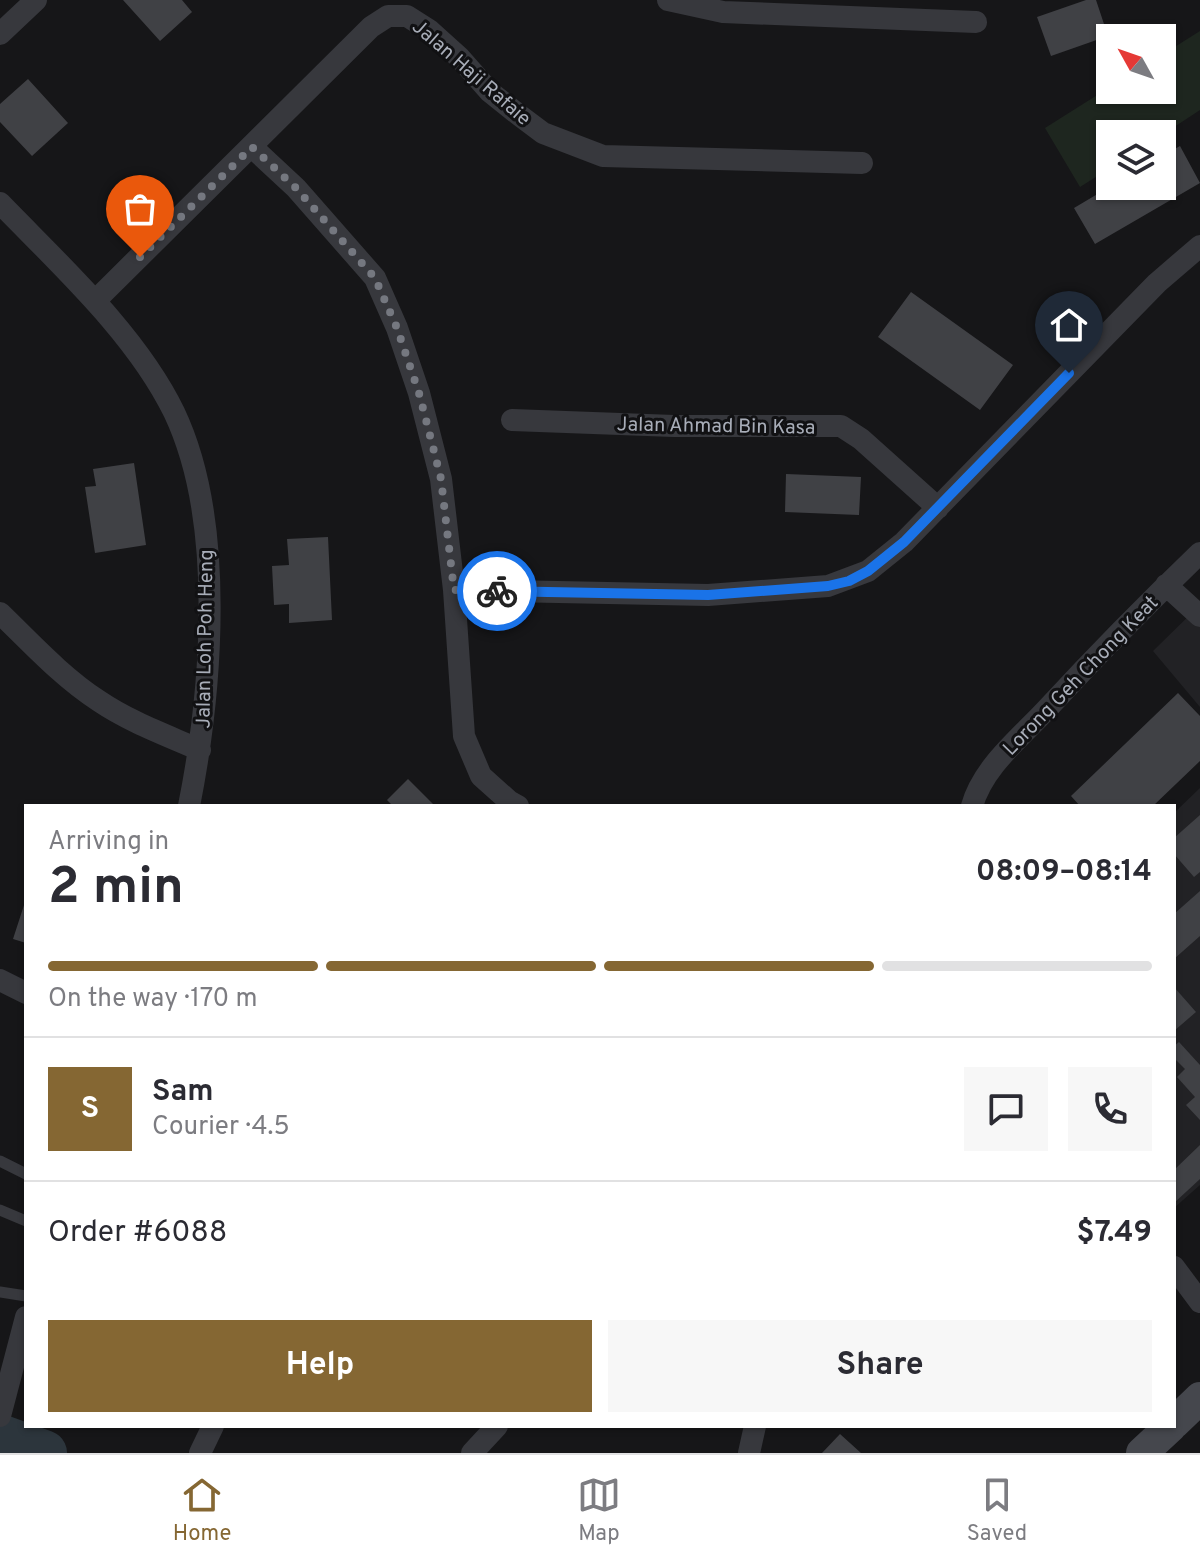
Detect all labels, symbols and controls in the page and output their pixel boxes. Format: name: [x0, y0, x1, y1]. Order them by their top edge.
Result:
street label: Jalan Haji Rafaie: [406, 15, 536, 132]
north arrow: [1096, 24, 1176, 104]
map controls: [1096, 24, 1176, 200]
button: layers: [1096, 120, 1176, 200]
pin: [106, 175, 174, 257]
icon: bag: [118, 187, 162, 231]
pin: [1035, 291, 1103, 373]
icon: home: [1047, 303, 1091, 347]
street label: Jalan Ahmad Bin Kasa: [616, 412, 816, 442]
street label: Jalan Loh Poh Heng: [191, 549, 221, 729]
courier: [457, 551, 537, 631]
icon: bike: [475, 569, 519, 613]
street label: Lorong Geh Chong Keat: [998, 591, 1165, 762]
text: Arriving in: [48, 826, 169, 859]
text: 08:09–08:14: [976, 854, 1152, 891]
text: 2 min: [48, 856, 184, 922]
text: On the way · 170 m: [48, 983, 257, 1016]
button: chat: [964, 1067, 1048, 1151]
button: phone: [1068, 1067, 1152, 1151]
text: Sam: [152, 1074, 214, 1111]
text: S: [81, 1091, 99, 1128]
text: Courier · 4.5: [152, 1111, 290, 1144]
text: Order #6088: [48, 1215, 227, 1252]
text: $7.49: [1077, 1215, 1152, 1252]
button: Help: [48, 1320, 592, 1412]
button: Share: [608, 1320, 1152, 1412]
tab: Home: [173, 1473, 231, 1548]
tab: Map: [577, 1473, 621, 1548]
tab: Saved: [967, 1473, 1027, 1548]

